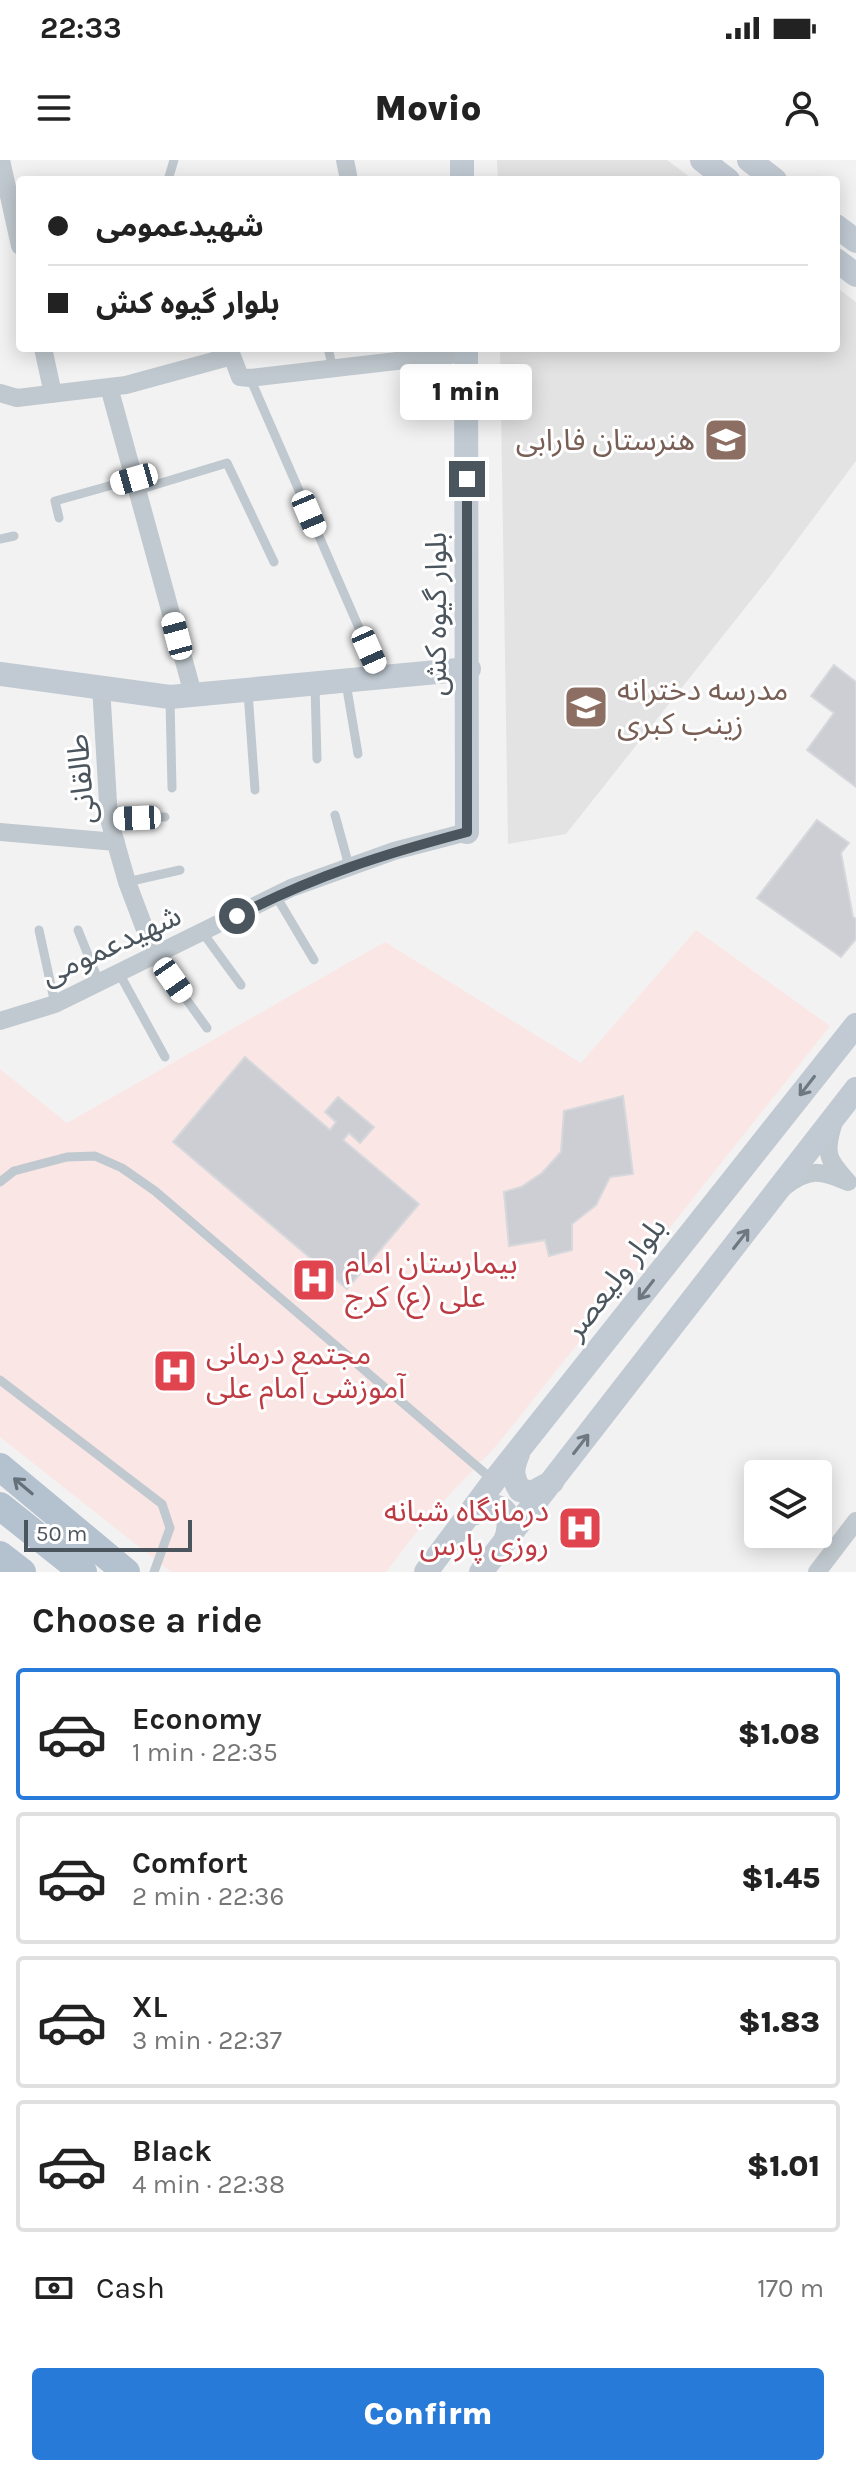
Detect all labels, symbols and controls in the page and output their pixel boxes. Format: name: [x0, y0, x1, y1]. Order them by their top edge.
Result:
text: 22:33: [40, 10, 122, 46]
icon: menu: [32, 86, 76, 130]
icon: person: [780, 86, 824, 130]
text: Movio: [374, 87, 482, 129]
text: شهیدعمومی: [96, 208, 264, 244]
text: بلوار گیوه کش: [96, 285, 280, 321]
callout: 1 min: [401, 363, 533, 419]
text: 1 min: [432, 376, 500, 407]
school or university icon: هنرستان فارابی: [702, 416, 750, 464]
place label: هنرستان فارابی: [516, 422, 695, 458]
car: [108, 461, 160, 497]
route end: [449, 461, 485, 497]
car: [289, 487, 329, 541]
street label: بلوار گیوه کش: [418, 532, 454, 696]
car: [159, 610, 195, 662]
car: [348, 623, 390, 677]
place label: مدرسه دخترانه زینب کبری: [617, 672, 788, 742]
school or university icon: مدرسه دخترانه زینب کبری: [562, 683, 610, 731]
street label: طالقانی: [59, 732, 103, 826]
car: [113, 805, 161, 831]
street label: شهیدعمومی: [35, 897, 187, 993]
route start: [219, 898, 255, 934]
car: [149, 953, 197, 1007]
one-way arrow: [799, 1075, 816, 1096]
street label: بلوار ولیعصر: [556, 1210, 674, 1347]
one-way arrow: [732, 1229, 750, 1250]
place label: بیمارستان امام علی (ع) کرج: [345, 1245, 518, 1319]
hospital icon: بیمارستان امام علی (ع) کرج: [290, 1256, 338, 1304]
one-way arrow: [637, 1279, 654, 1300]
place label: مجتمع درمانی آموزشی امام علی: [206, 1336, 406, 1410]
hospital icon: مجتمع درمانی آموزشی امام علی: [151, 1347, 199, 1395]
one-way arrow: [573, 1434, 590, 1455]
map controls: [744, 1460, 832, 1548]
button: layers: [744, 1460, 832, 1548]
one-way arrow: [13, 1478, 34, 1495]
place label: درمانگاه شبانه روزی پارس: [384, 1493, 549, 1564]
hospital icon: درمانگاه شبانه روزی پارس: [556, 1504, 604, 1552]
scale bar: [24, 1516, 192, 1552]
text: 50 m: [36, 1521, 87, 1547]
text: Choose a ride: [32, 1599, 262, 1641]
icon: car: [36, 1698, 108, 1770]
text: Economy: [132, 1701, 262, 1737]
text: $1.08: [738, 1716, 820, 1752]
text: 1 min · 22:35: [132, 1737, 278, 1768]
icon: car: [36, 1842, 108, 1914]
text: Comfort: [132, 1845, 248, 1881]
text: $1.45: [741, 1860, 820, 1896]
text: 2 min · 22:36: [132, 1881, 284, 1912]
icon: car: [36, 1986, 108, 2058]
text: XL: [132, 1989, 167, 2025]
text: $1.83: [738, 2004, 820, 2040]
text: 3 min · 22:37: [132, 2025, 282, 2056]
icon: car: [36, 2130, 108, 2202]
text: Black: [132, 2133, 212, 2169]
text: $1.01: [747, 2148, 820, 2184]
text: 4 min · 22:38: [132, 2169, 285, 2200]
icon: cash: [32, 2266, 76, 2310]
text: Cash: [96, 2270, 165, 2306]
text: 170 m: [757, 2273, 824, 2304]
button: Confirm: [32, 2368, 824, 2460]

